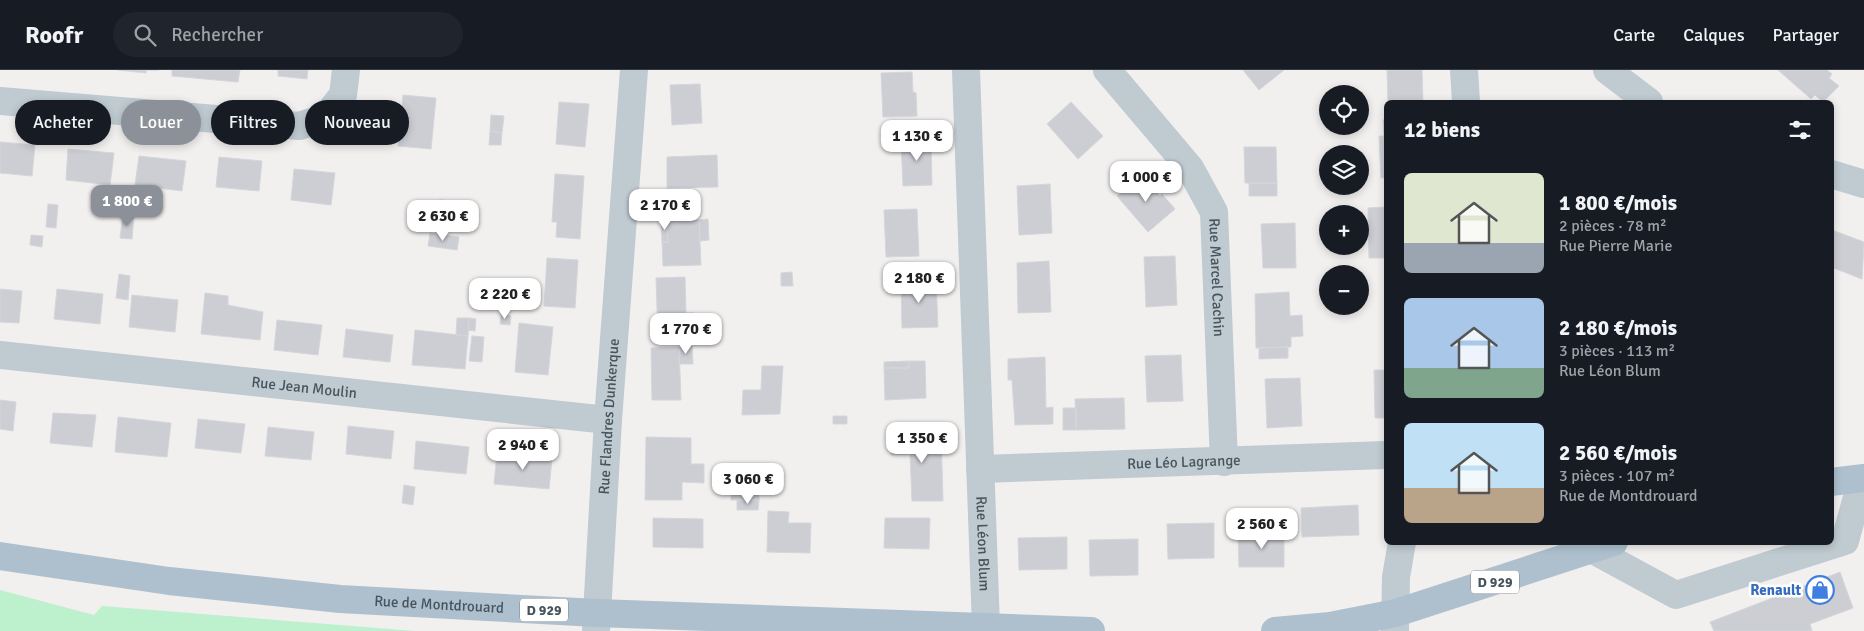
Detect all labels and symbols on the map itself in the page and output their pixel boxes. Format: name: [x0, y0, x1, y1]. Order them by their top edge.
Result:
pin: 1 130 €: [871, 119, 963, 162]
pin: 1 000 €: [1100, 160, 1192, 203]
pin: 1 800 €: [81, 184, 173, 227]
pin: 2 170 €: [619, 189, 711, 231]
pin: 2 630 €: [397, 200, 489, 242]
street label: Rue Marcel Cachin: [1205, 218, 1228, 337]
pin: 2 180 €: [873, 262, 965, 304]
pin: 2 220 €: [459, 278, 551, 320]
pin: 1 770 €: [640, 312, 732, 355]
street label: Rue Flandres Dunkerque: [595, 338, 623, 495]
street label: Rue Jean Moulin: [251, 373, 358, 402]
pin: 1 350 €: [876, 422, 968, 464]
pin: 2 940 €: [477, 428, 569, 471]
street label: Rue Léo Lagrange: [1127, 451, 1241, 473]
pin: 3 060 €: [702, 462, 794, 505]
street label: Rue Léon Blum: [972, 496, 994, 592]
pin: 2 560 €: [1216, 508, 1308, 550]
road number: D 929: [1471, 571, 1519, 594]
shop icon: Renault: [1805, 575, 1835, 605]
place label: Renault: [1750, 581, 1801, 599]
street label: Rue de Montdrouard: [374, 592, 504, 617]
road number: D 929: [520, 598, 568, 622]

